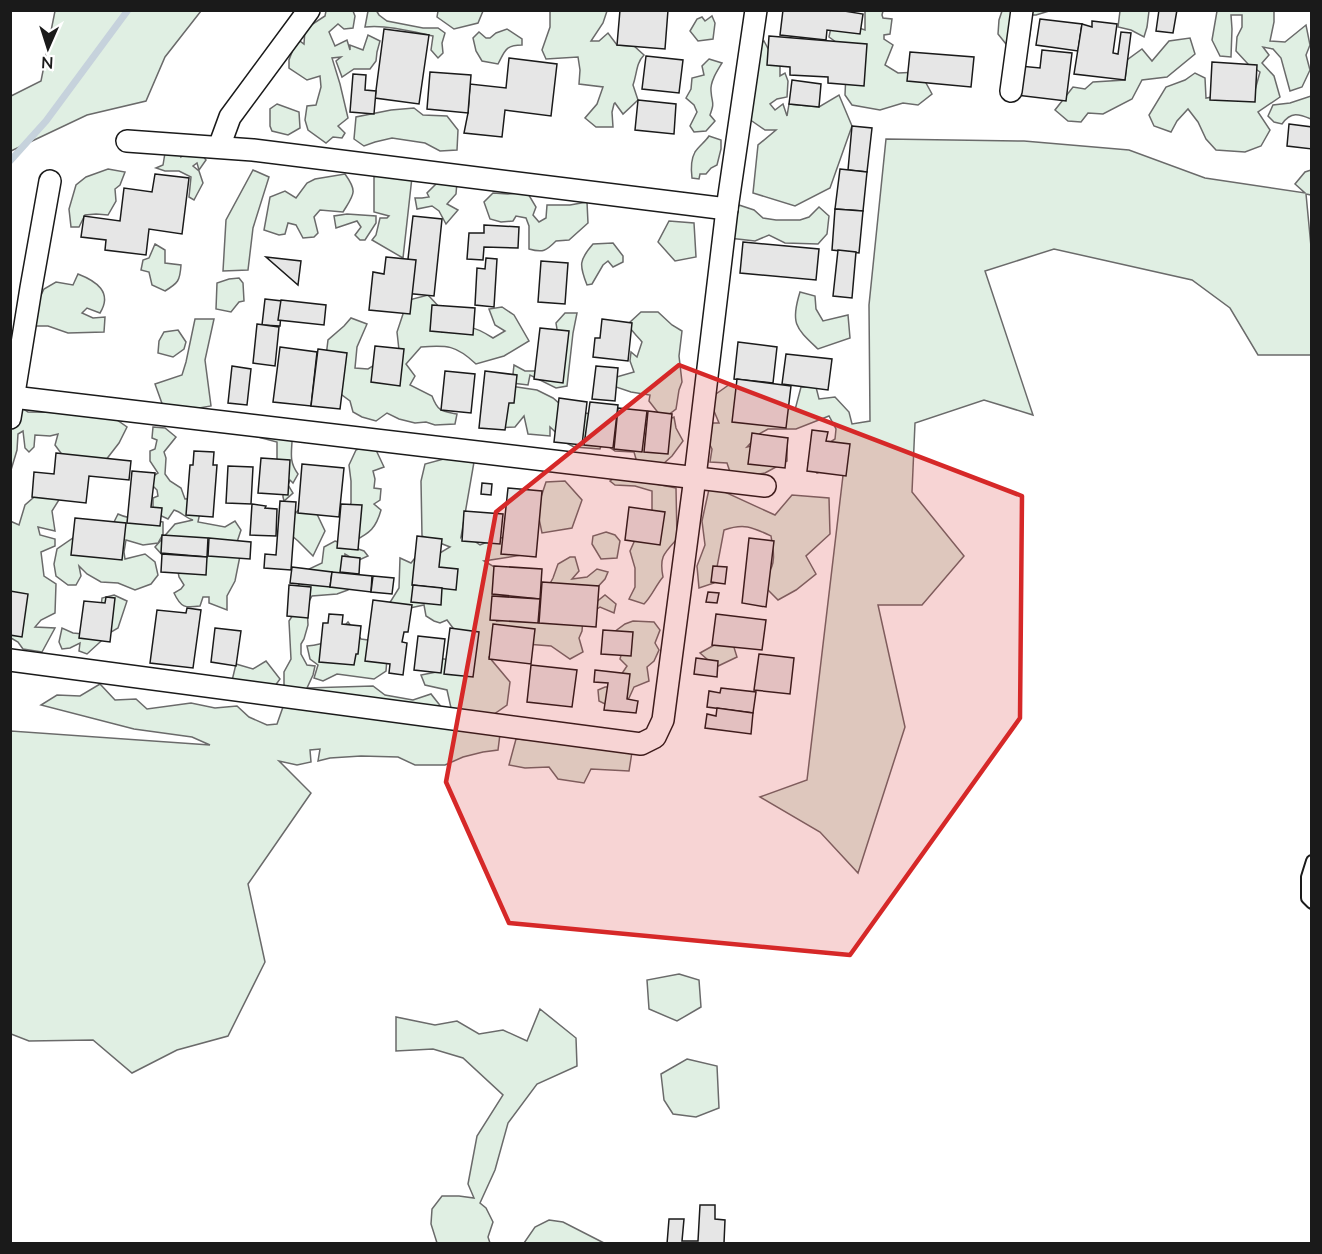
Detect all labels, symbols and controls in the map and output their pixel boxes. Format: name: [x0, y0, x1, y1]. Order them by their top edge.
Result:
north arrow: [18, 18, 78, 78]
text: N: [41, 54, 54, 73]

